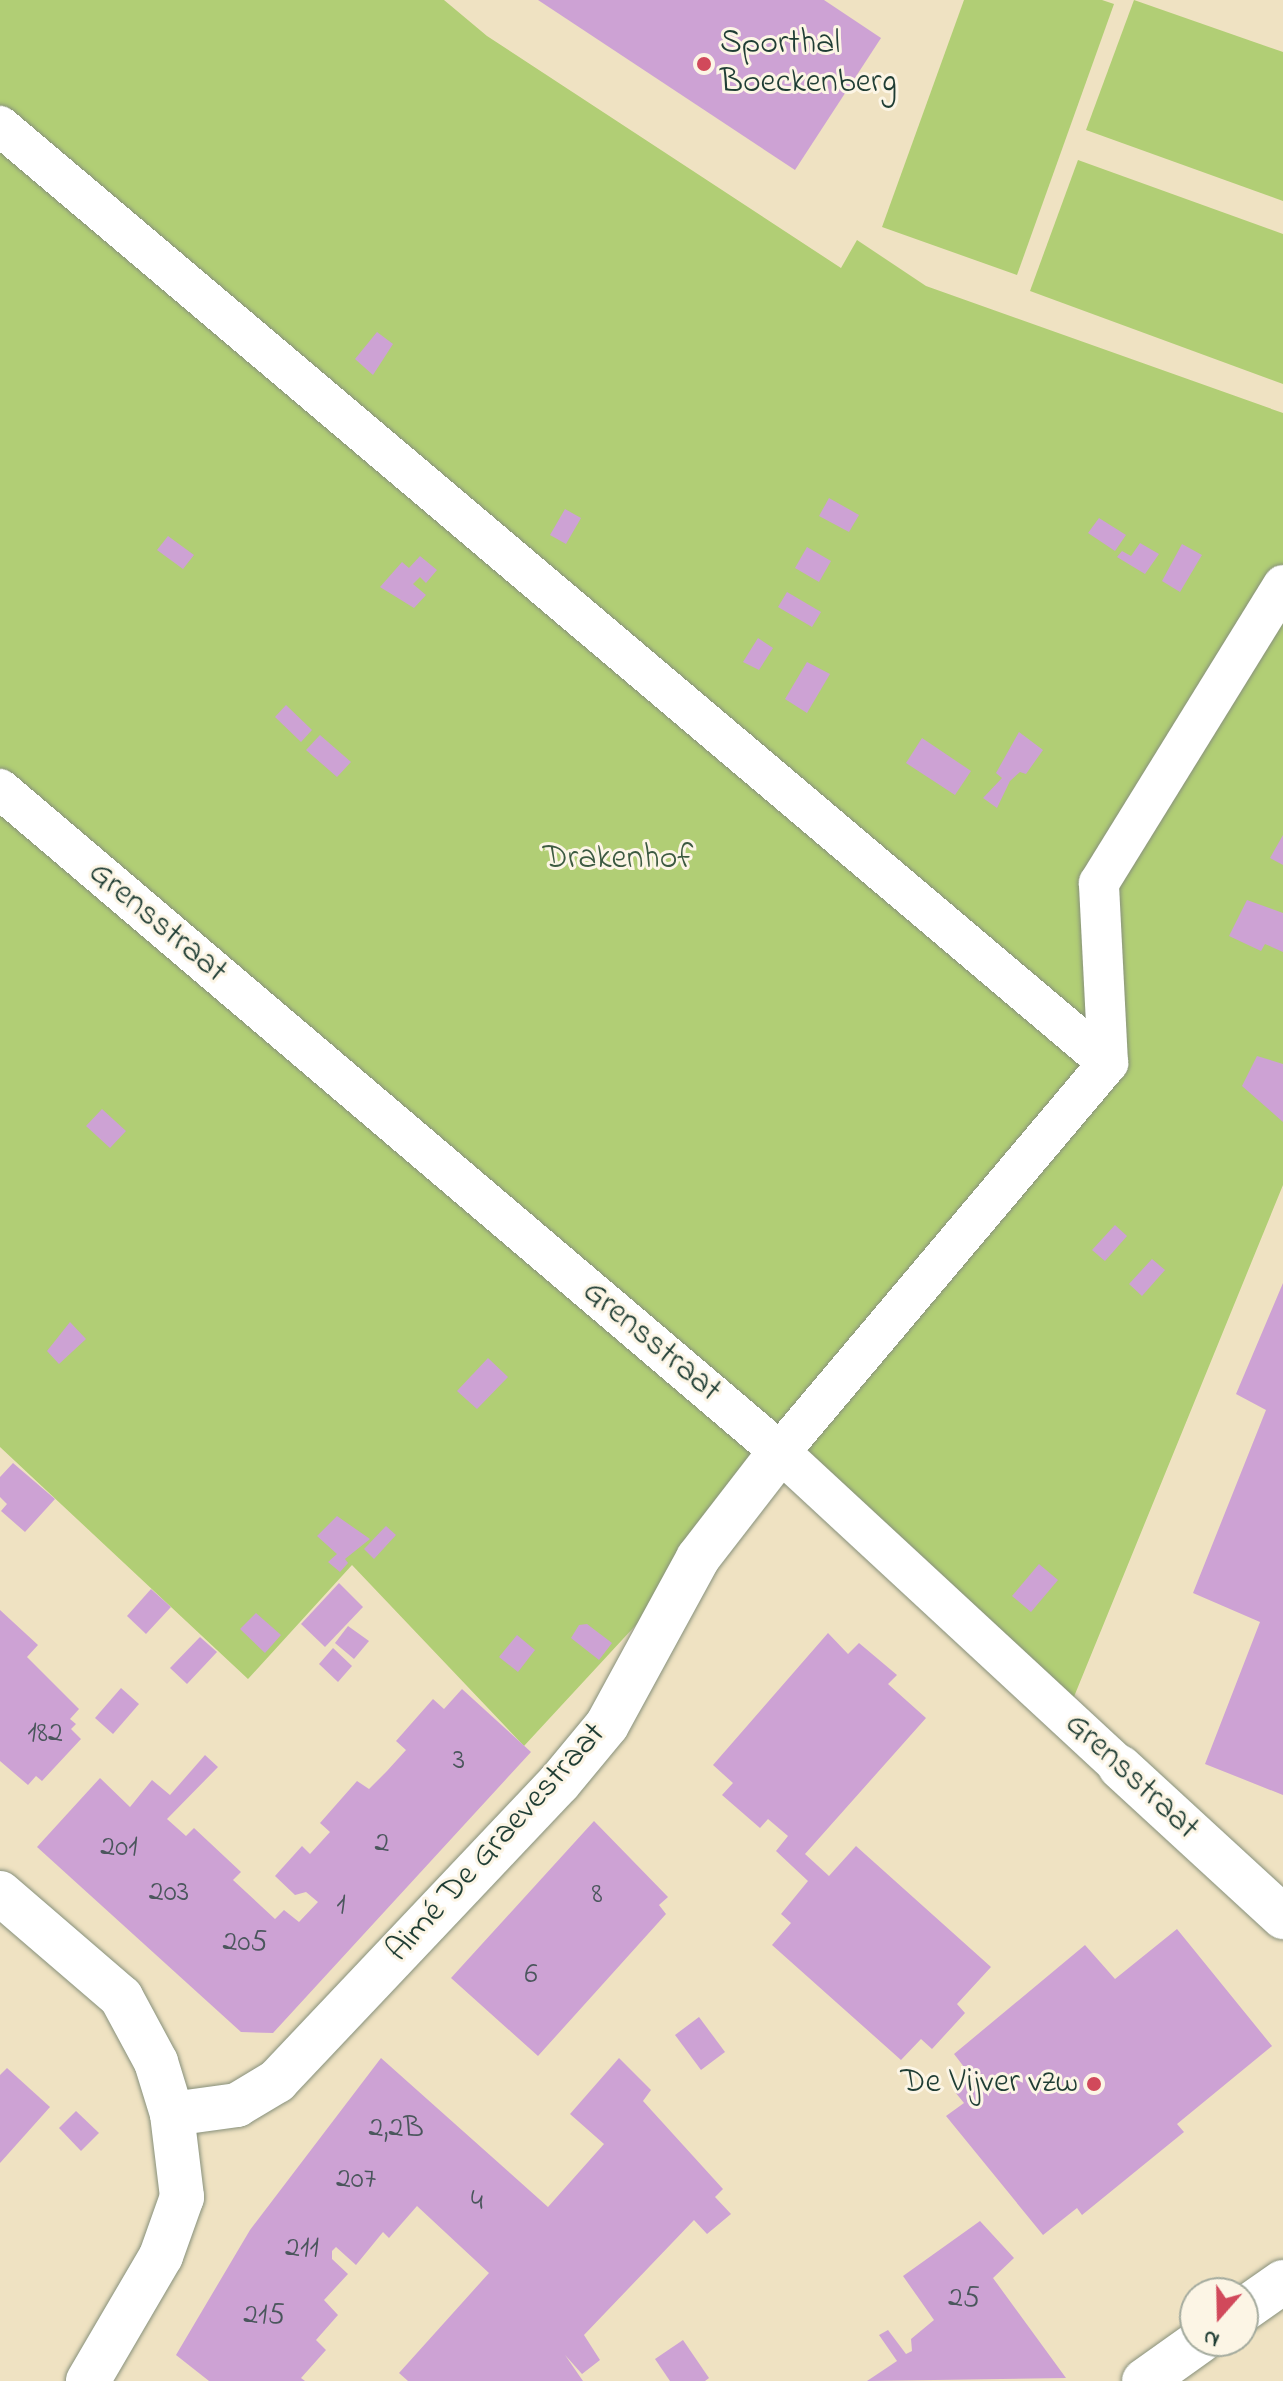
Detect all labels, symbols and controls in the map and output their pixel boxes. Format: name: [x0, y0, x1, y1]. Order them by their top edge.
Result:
place label: Sporthal Boeckenberg: [720, 24, 897, 104]
marker: Sporthal Boeckenberg: [695, 55, 713, 73]
park label: Drakenhof: [543, 840, 693, 880]
street label: Grensstraat: [79, 853, 235, 993]
street label: Grensstraat: [573, 1272, 729, 1412]
street label: Grensstraat: [1055, 1705, 1207, 1849]
street label: Aimé De Graevestraat: [379, 1715, 615, 1971]
house number: 182: [27, 1716, 63, 1752]
house number: 3: [453, 1743, 465, 1779]
house number: 2: [375, 1826, 389, 1862]
house number: 201: [100, 1830, 138, 1866]
house number: 203: [149, 1875, 189, 1911]
house number: 8: [591, 1877, 603, 1913]
house number: 1: [336, 1888, 346, 1924]
house number: 205: [222, 1925, 268, 1961]
house number: 6: [524, 1957, 538, 1993]
place label: De Vijver vzw: [901, 2064, 1078, 2104]
marker: De Vijver vzw: [1085, 2075, 1103, 2093]
house number: 2,2B: [368, 2111, 424, 2147]
house number: 207: [336, 2162, 376, 2198]
house number: 4: [471, 2184, 483, 2220]
house number: 211: [285, 2231, 319, 2267]
north arrow: [1179, 2277, 1259, 2357]
house number: 25: [948, 2281, 980, 2317]
house number: 215: [243, 2298, 285, 2334]
text: N: [1199, 2320, 1224, 2355]

